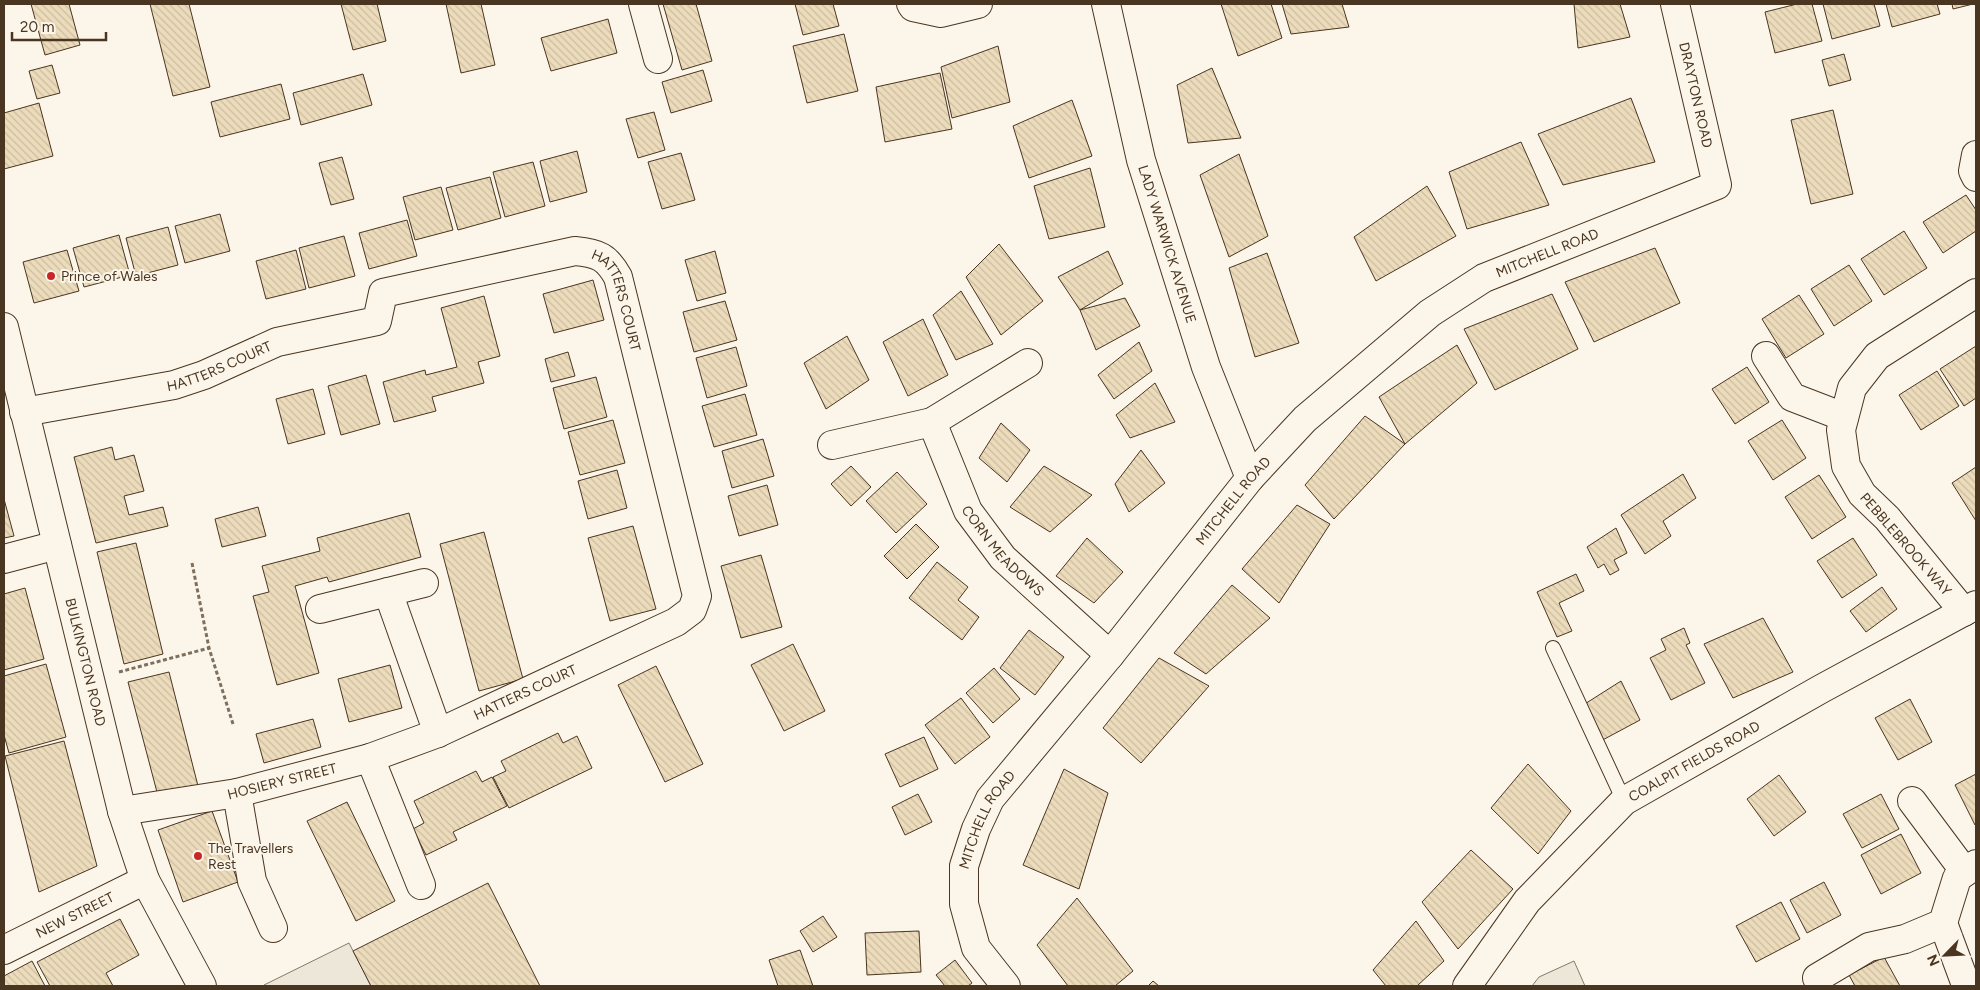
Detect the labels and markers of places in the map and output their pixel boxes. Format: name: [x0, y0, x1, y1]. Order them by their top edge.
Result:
place label: Prince of Wales: [61, 268, 158, 285]
marker: Prince of Wales: [45, 270, 57, 282]
place label: The Travellers Rest: [208, 840, 293, 873]
marker: The Travellers Rest: [192, 850, 204, 862]

